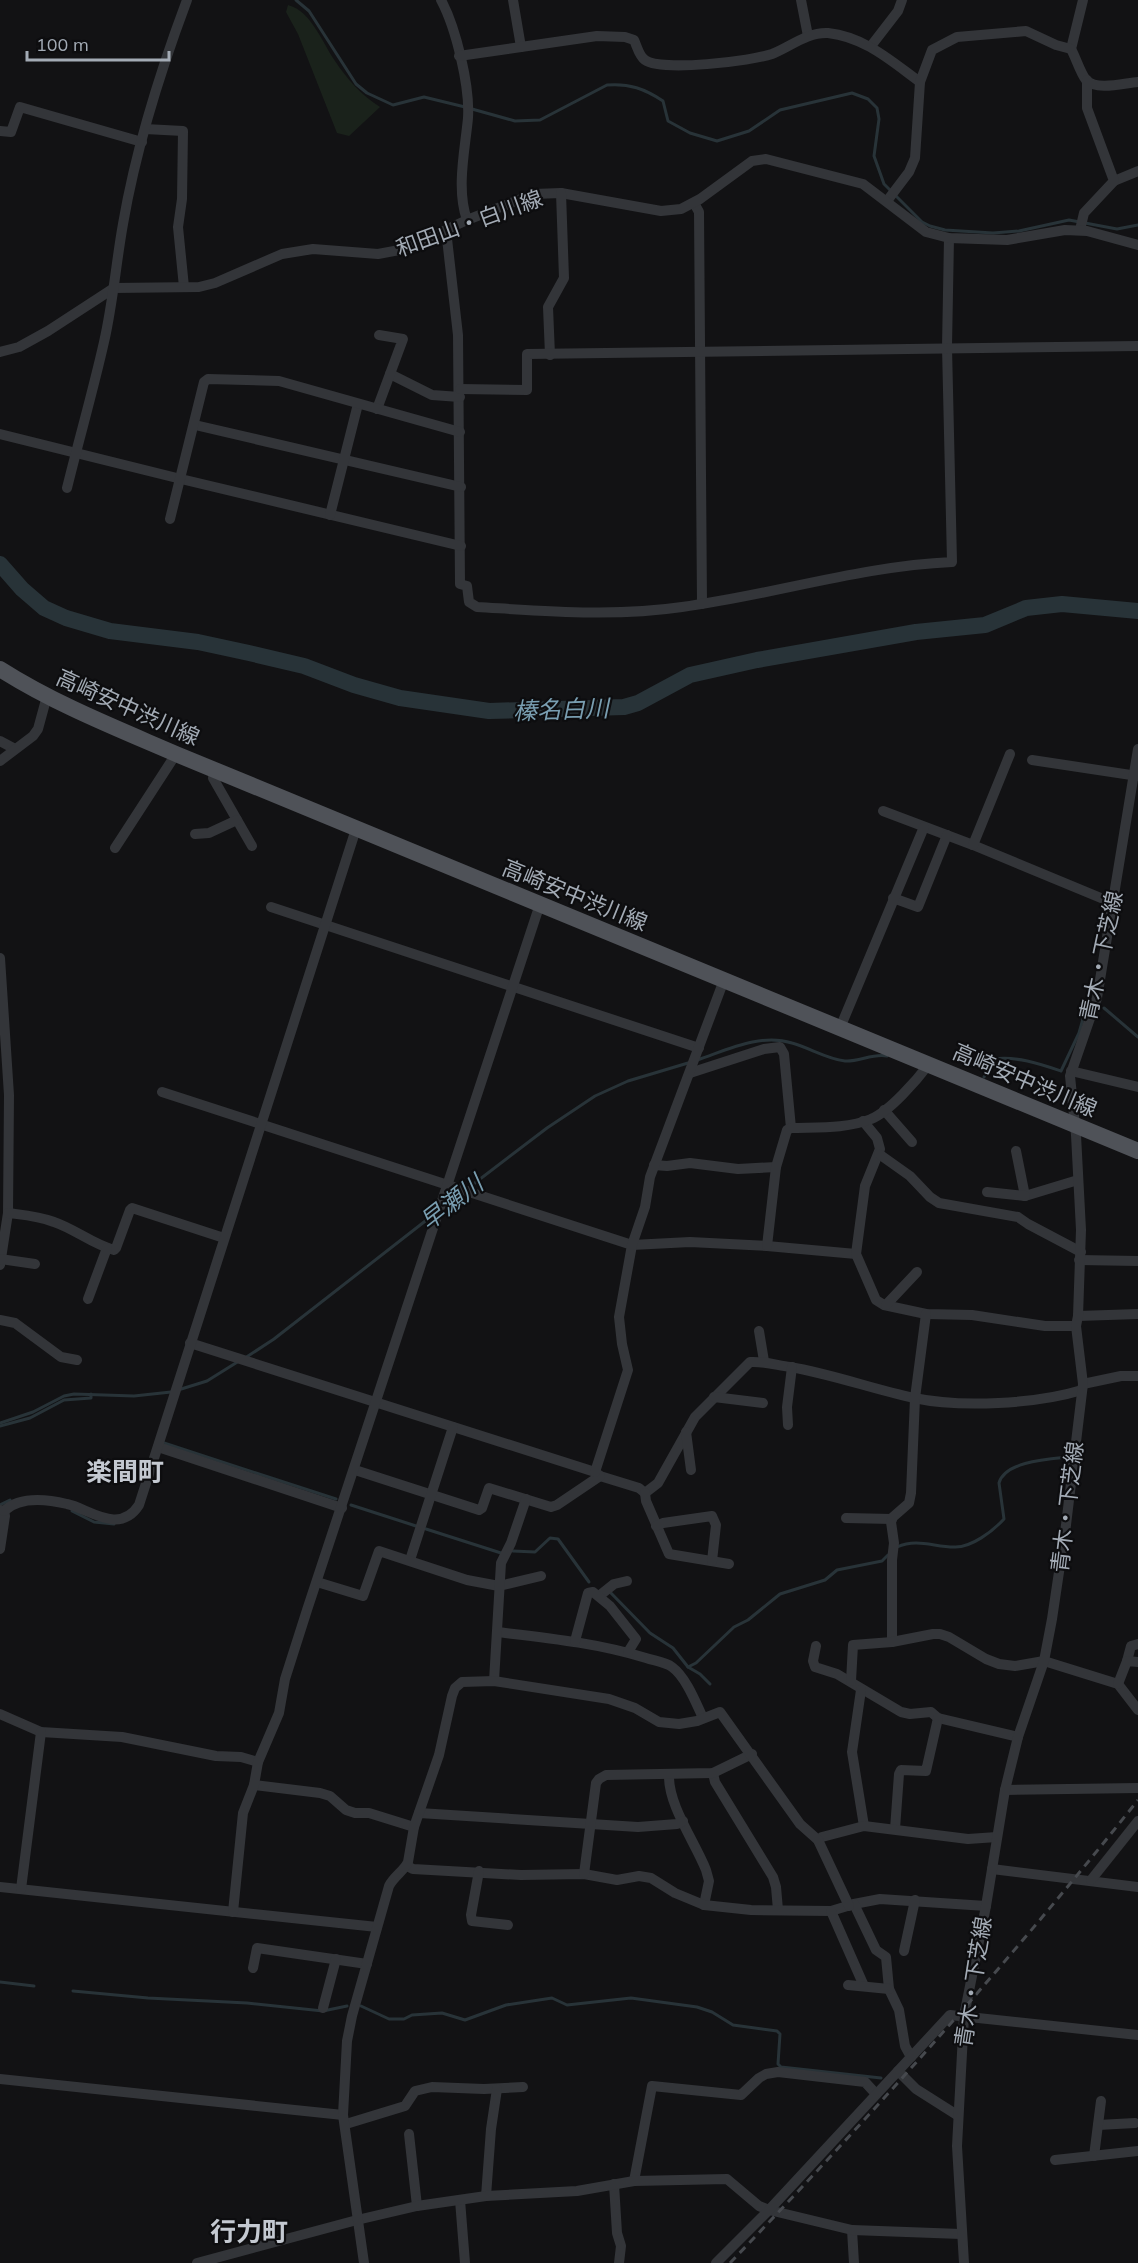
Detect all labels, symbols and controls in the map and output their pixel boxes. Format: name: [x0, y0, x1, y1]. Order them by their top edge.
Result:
scale bar: [27, 24, 170, 62]
text: 100 m: [36, 33, 89, 56]
street label: 和田山・白川線: [392, 184, 546, 262]
street label: 高崎安中渋川線: [52, 663, 204, 751]
water label: 榛名白川: [513, 692, 612, 726]
street label: 高崎安中渋川線: [498, 853, 652, 937]
street label: 青木・下芝線: [1074, 889, 1128, 1023]
street label: 高崎安中渋川線: [949, 1037, 1101, 1123]
water label: 早瀬川: [413, 1166, 491, 1236]
street label: 青木・下芝線: [1045, 1440, 1089, 1574]
district label: 楽間町: [86, 1455, 164, 1488]
street label: 青木・下芝線: [949, 1915, 997, 2049]
district label: 行力町: [210, 2215, 288, 2248]

